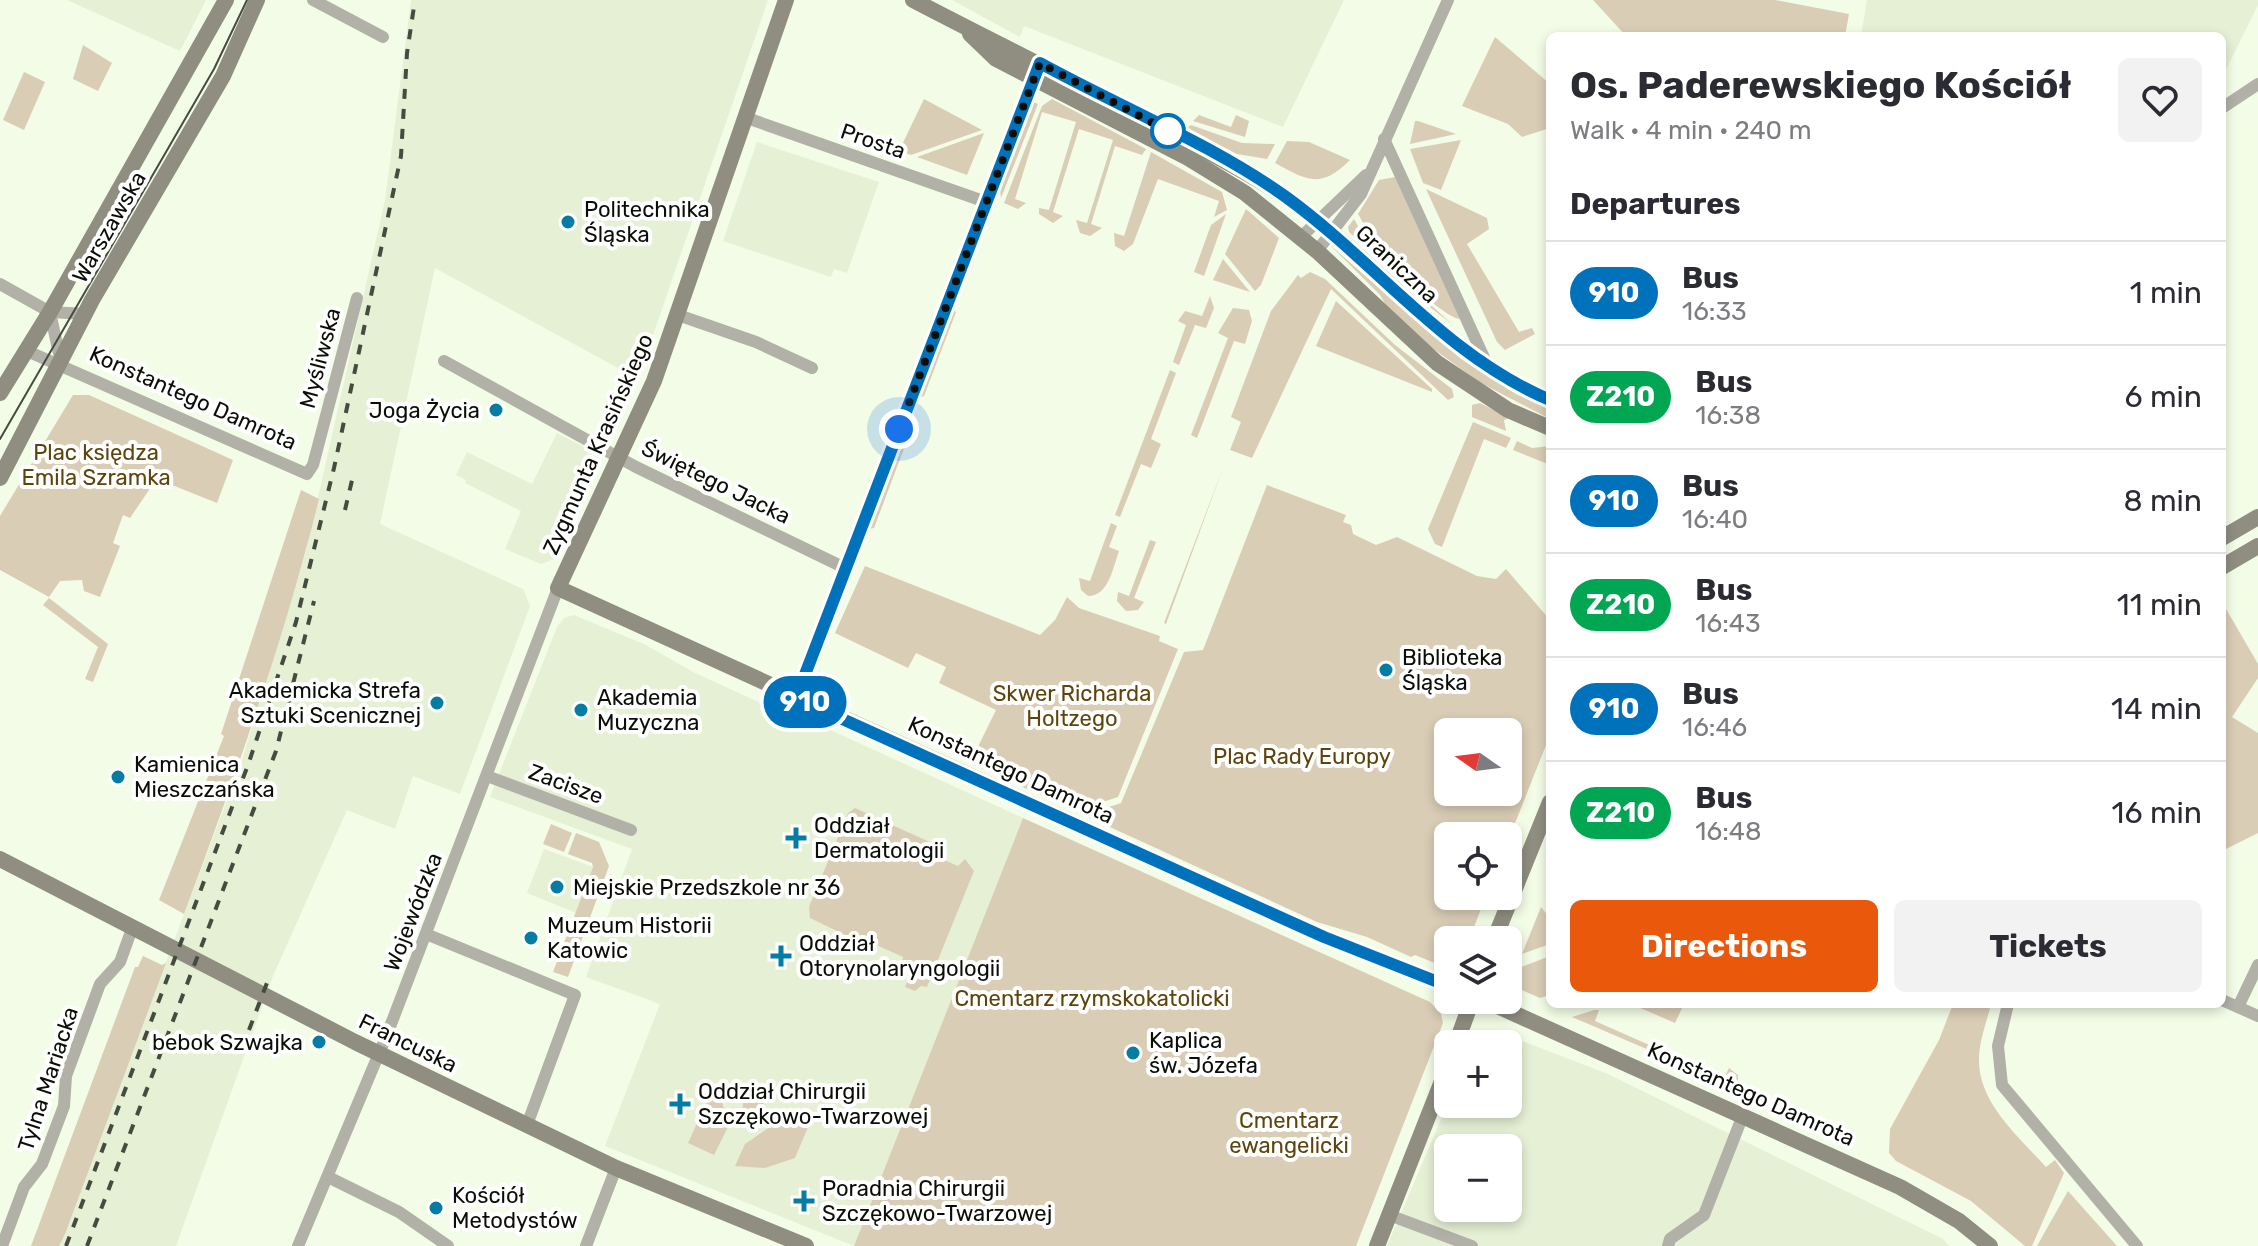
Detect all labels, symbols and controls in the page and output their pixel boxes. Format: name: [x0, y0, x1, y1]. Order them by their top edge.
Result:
button: heart: [2118, 58, 2202, 142]
text: Os. Paderewskiego Kościół: [1570, 62, 2072, 108]
unlabelled marker: [1151, 114, 1185, 148]
text: Walk · 4 min · 240 m: [1570, 115, 1812, 146]
street label: Prosta: [837, 117, 909, 165]
street label: Warszawska: [66, 167, 152, 287]
text: Departures: [1570, 186, 1741, 222]
place label: Politechnika Śląska: [584, 196, 710, 248]
marker: Politechnika Śląska: [559, 213, 577, 231]
street label: Graniczna: [1350, 219, 1444, 309]
text: Bus: [1682, 260, 1739, 296]
text: 1 min: [2130, 275, 2202, 311]
text: 910: [1589, 276, 1639, 309]
text: 16:33: [1682, 296, 1747, 327]
street label: Myśliwska: [294, 305, 346, 411]
street label: Zygmunta Krasińskiego: [537, 329, 659, 559]
street label: Konstantego Damrota: [85, 340, 301, 456]
text: Bus: [1695, 364, 1752, 400]
text: 6 min: [2124, 379, 2202, 415]
text: Z210: [1586, 380, 1655, 413]
place label: Joga Życia: [369, 397, 480, 424]
text: 16:38: [1695, 400, 1761, 431]
marker: Joga Życia: [487, 401, 505, 419]
your location: [879, 409, 919, 449]
street label: Świętego Jacka: [637, 434, 795, 530]
park label: Plac księdza Emila Szramka: [21, 439, 171, 491]
text: Bus: [1682, 468, 1739, 504]
text: 8 min: [2123, 483, 2202, 519]
text: 910: [1589, 484, 1639, 517]
text: 16:40: [1682, 504, 1748, 535]
text: Bus: [1695, 572, 1752, 608]
text: 11 min: [2117, 587, 2202, 623]
text: Z210: [1586, 588, 1655, 621]
text: 16:43: [1695, 608, 1761, 639]
place label: Biblioteka Śląska: [1402, 644, 1503, 696]
marker: Biblioteka Śląska: [1377, 661, 1395, 679]
line badge: 910: [759, 676, 851, 728]
text: Bus: [1682, 676, 1739, 712]
place label: Akademicka Strefa Sztuki Scenicznej: [229, 677, 421, 729]
park label: Skwer Richarda Holtzego: [993, 680, 1151, 732]
place label: Akademia Muzyczna: [597, 684, 699, 736]
text: 910: [780, 685, 830, 718]
text: 14 min: [2111, 691, 2202, 727]
text: 910: [1589, 692, 1639, 725]
marker: Akademicka Strefa Sztuki Scenicznej: [428, 694, 446, 712]
marker: Akademia Muzyczna: [572, 701, 590, 719]
street label: Konstantego Damrota: [904, 710, 1118, 830]
text: 16:46: [1682, 712, 1747, 743]
north arrow: [1434, 718, 1522, 806]
map controls: [1434, 718, 1522, 1222]
park label: Plac Rady Europy: [1213, 743, 1391, 770]
place label: Kamienica Mieszczańska: [134, 751, 275, 803]
street label: Zacisze: [525, 758, 607, 810]
marker: Kamienica Mieszczańska: [109, 768, 127, 786]
text: Bus: [1695, 780, 1752, 816]
text: 16 min: [2112, 795, 2202, 831]
text: Z210: [1586, 796, 1655, 829]
place label: Oddział Dermatologii: [814, 812, 944, 864]
text: 16:48: [1695, 816, 1762, 847]
button: locate: [1434, 822, 1522, 910]
marker: Oddział Dermatologii: [785, 827, 807, 849]
street label: Wojewódzka: [378, 849, 448, 975]
place label: Miejskie Przedszkole nr 36: [573, 874, 840, 901]
marker: Miejskie Przedszkole nr 36: [548, 878, 566, 896]
button: Directions: [1570, 900, 1878, 992]
button: Tickets: [1894, 900, 2202, 992]
place label: Muzeum Historii Katowic: [547, 912, 712, 964]
button: layers: [1434, 926, 1522, 1014]
marker: Muzeum Historii Katowic: [522, 929, 540, 947]
place label: Oddział Otorynolaryngologii: [799, 930, 1000, 982]
marker: Oddział Otorynolaryngologii: [770, 945, 792, 967]
park label: Cmentarz rzymskokatolicki: [954, 985, 1230, 1012]
street label: Tylna Mariacka: [12, 1003, 84, 1155]
street label: Francuska: [354, 1008, 462, 1078]
place label: Kaplica św. Józefa: [1149, 1027, 1258, 1079]
place label: bebok Szwajka: [152, 1029, 303, 1056]
button: +: [1434, 1030, 1522, 1118]
marker: bebok Szwajka: [310, 1033, 328, 1051]
street label: Konstantego Damrota: [1643, 1036, 1859, 1152]
marker: Kaplica św. Józefa: [1124, 1044, 1142, 1062]
place label: Oddział Chirurgii Szczękowo-Twarzowej: [698, 1078, 928, 1130]
marker: Oddział Chirurgii Szczękowo-Twarzowej: [669, 1093, 691, 1115]
park label: Cmentarz ewangelicki: [1229, 1107, 1349, 1159]
button: −: [1434, 1134, 1522, 1222]
place label: Poradnia Chirurgii Szczękowo-Twarzowej: [822, 1175, 1052, 1227]
place label: Kościół Metodystów: [452, 1182, 578, 1234]
marker: Poradnia Chirurgii Szczękowo-Twarzowej: [793, 1190, 815, 1212]
marker: Kościół Metodystów: [427, 1199, 445, 1217]

